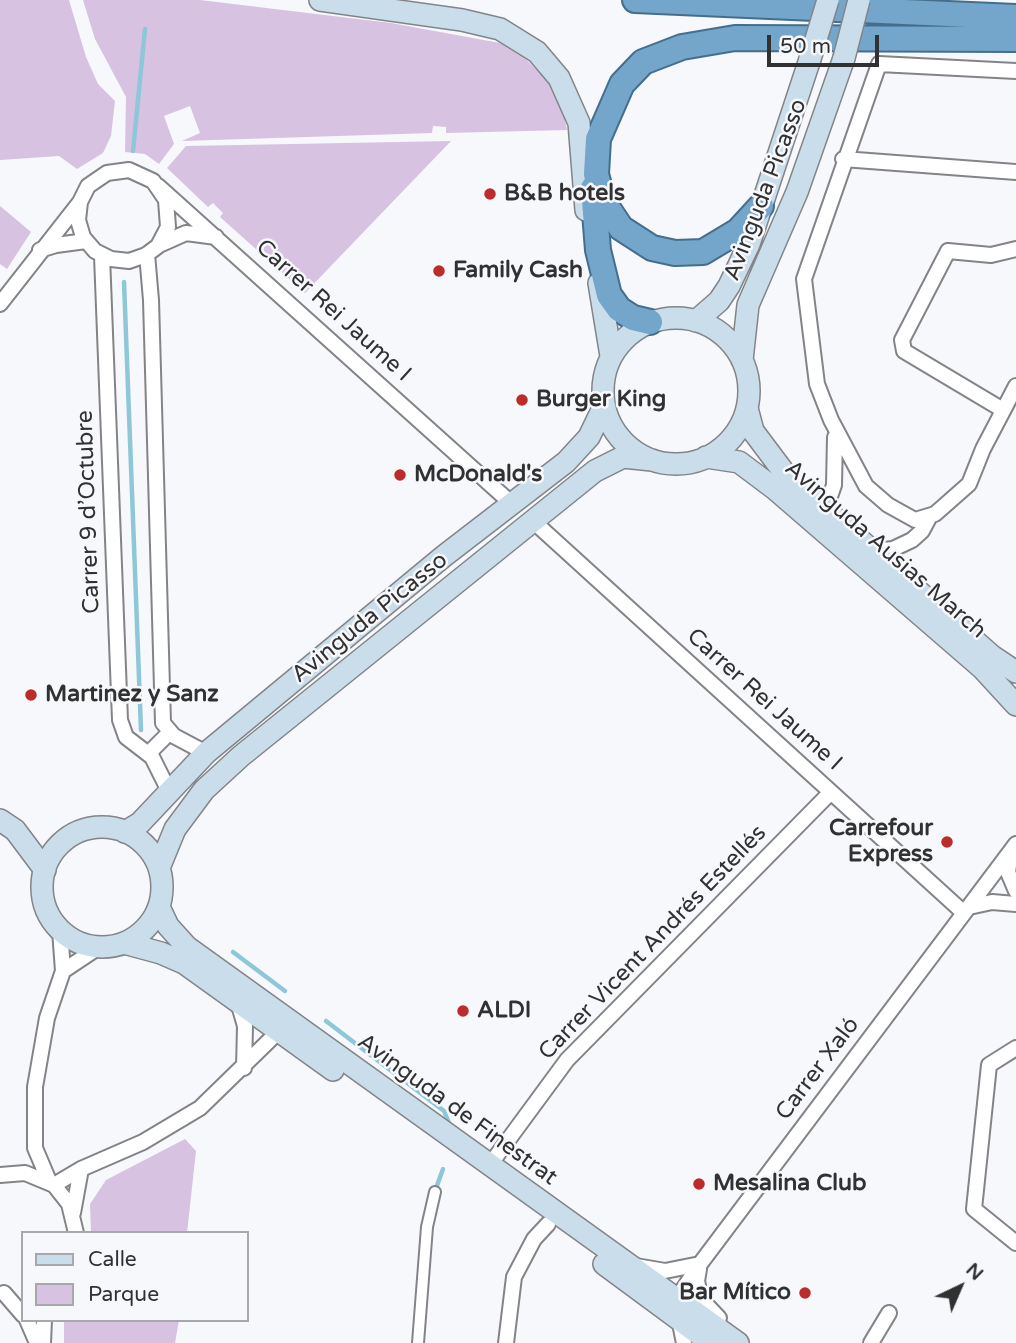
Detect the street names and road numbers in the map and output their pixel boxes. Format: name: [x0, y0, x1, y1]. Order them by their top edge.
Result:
street label: Avinguda Picasso: [719, 95, 813, 285]
street label: Carrer Rei Jaume I: [250, 234, 416, 388]
street label: Carrer 9 d’Octubre: [72, 410, 106, 614]
street label: Avinguda Ausias March: [779, 455, 991, 645]
street label: Avinguda Picasso: [287, 547, 453, 689]
street label: Carrer Rei Jaume I: [681, 623, 847, 777]
street label: Carrer Vicent Andrés Estellés: [533, 820, 773, 1066]
street label: Carrer Xaló: [770, 1012, 866, 1126]
street label: Avinguda de Finestrat: [352, 1028, 562, 1192]

